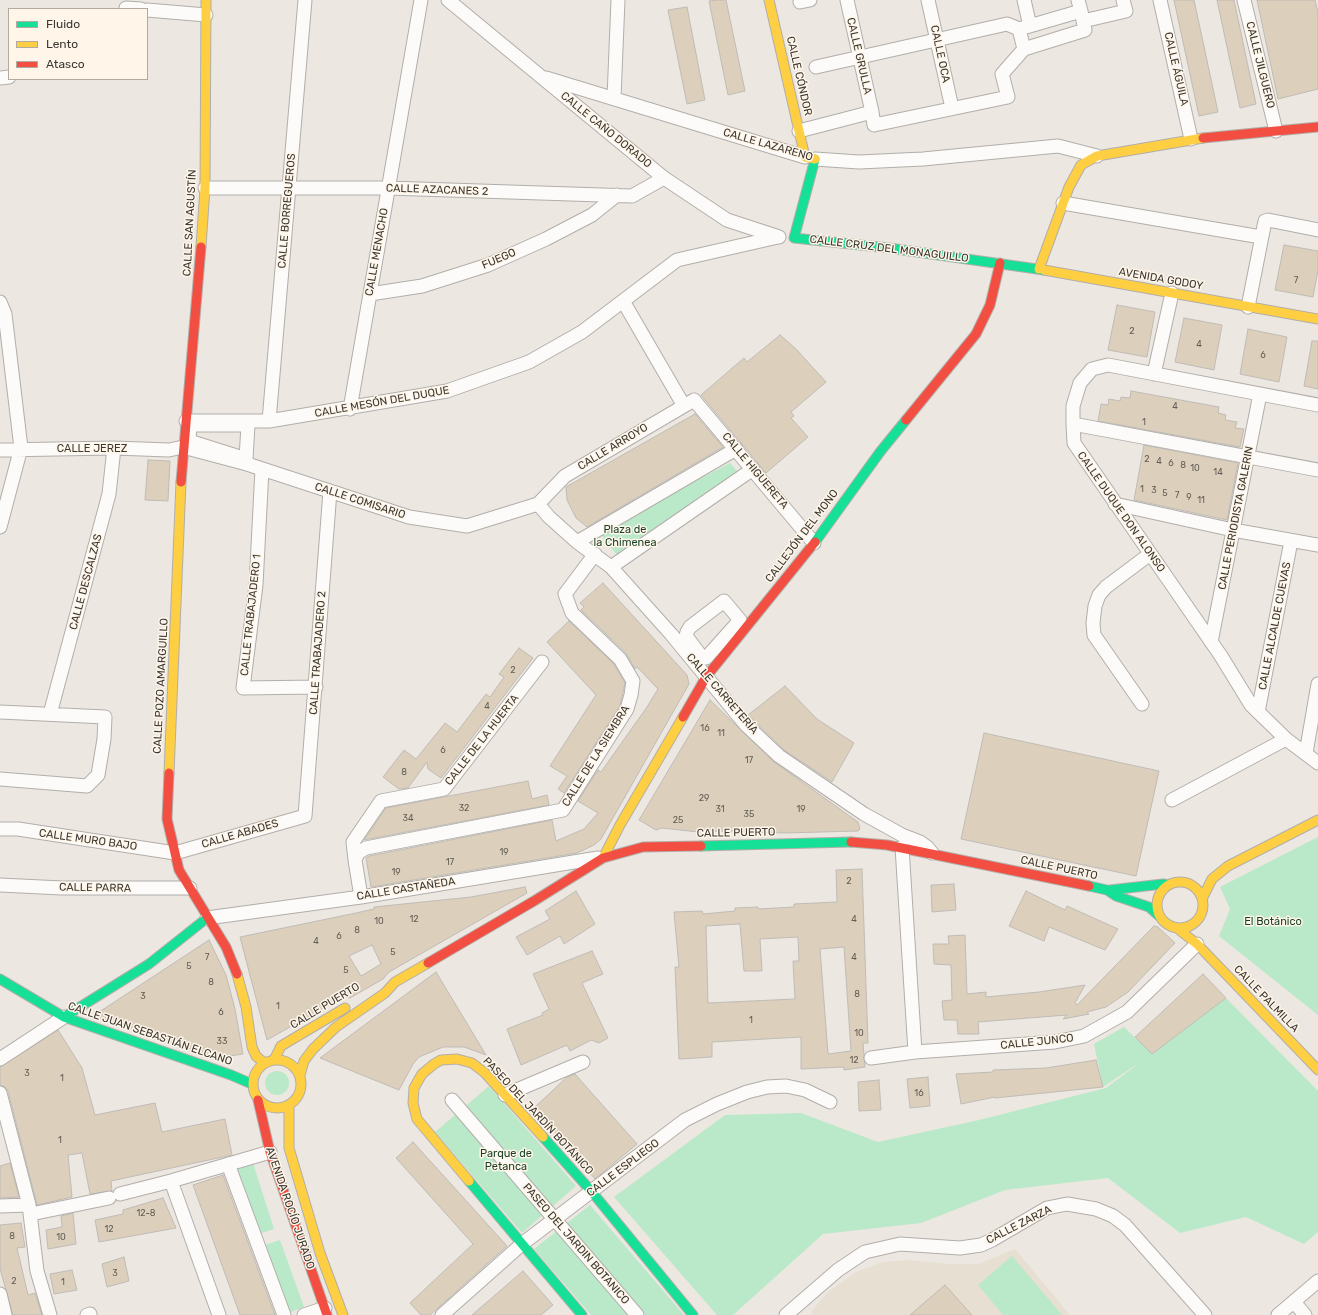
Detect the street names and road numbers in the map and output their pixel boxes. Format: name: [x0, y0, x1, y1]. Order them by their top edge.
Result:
street label: CALLE GRULLA: [844, 16, 874, 96]
street label: CALLE JILGUERO: [1243, 20, 1277, 110]
street label: CALLE OCA: [927, 24, 953, 84]
street label: CALLE ÁGUILA: [1161, 31, 1191, 107]
street label: CALLE CÓNDOR: [783, 35, 815, 117]
street label: CALLE CAÑO DORADO: [558, 89, 654, 171]
street label: CALLE LAZARENO: [722, 126, 814, 164]
street label: CALLE BORREGUEROS: [275, 153, 299, 269]
street label: CALLE SAN AGUSTÍN: [181, 169, 199, 277]
street label: CALLE AZACANES 2: [386, 182, 488, 198]
street label: CALLE MENACHO: [363, 207, 391, 297]
street label: CALLE CRUZ DEL MONAGUILLO: [809, 233, 969, 265]
street label: FUEGO: [480, 246, 518, 272]
street label: AVENIDA GODOY: [1118, 265, 1204, 293]
street label: CALLE MESÓN DEL DUQUE: [314, 384, 450, 420]
street label: CALLE ARROYO: [576, 421, 650, 473]
street label: CALLE HIGUERETA: [719, 430, 791, 512]
street label: CALLE JEREZ: [57, 442, 127, 456]
street label: CALLE PERIODISTA GALERIN: [1216, 445, 1256, 591]
street label: CALLE DUQUE DON ALONSO: [1074, 449, 1168, 575]
street label: CALLE COMISARIO: [313, 480, 407, 522]
street label: CALLEJÓN DEL MONO: [763, 487, 841, 585]
street label: CALLE DESCALZAS: [67, 532, 105, 632]
street label: CALLE TRABAJADERO 1: [238, 553, 264, 677]
street label: CALLE ALCALDE CUEVAS: [1256, 561, 1294, 691]
street label: CALLE TRABAJADERO 2: [307, 591, 329, 715]
street label: CALLE POZO AMARGUILLO: [151, 618, 171, 754]
street label: CALLE CARRETERÍA: [683, 651, 761, 737]
street label: CALLE DE LA HUERTA: [442, 692, 522, 788]
street label: CALLE DE LA SIEMBRA: [559, 703, 633, 809]
street label: CALLE ABADES: [200, 817, 280, 851]
street label: CALLE PUERTO: [697, 826, 775, 840]
street label: CALLE MURO BAJO: [38, 827, 138, 853]
street label: CALLE PUERTO: [1019, 853, 1099, 883]
street label: CALLE CASTAÑEDA: [356, 875, 456, 903]
street label: CALLE PARRA: [59, 881, 131, 895]
street label: CALLE PALMILLA: [1231, 963, 1301, 1035]
street label: CALLE PUERTO: [288, 980, 362, 1032]
street label: CALLE JUAN SEBASTIÁN ELCANO: [66, 1000, 234, 1068]
street label: CALLE JUNCO: [1000, 1032, 1074, 1052]
street label: PASEO DEL JARDÍN BOTÁNICO: [480, 1054, 596, 1178]
street label: CALLE ESPLIEGO: [584, 1136, 662, 1200]
street label: AVENIDA ROCÍO JURADO: [263, 1145, 317, 1271]
street label: PASEO DEL JARDIN BOTANICO: [520, 1181, 632, 1307]
street label: CALLE ZARZA: [984, 1203, 1054, 1247]

